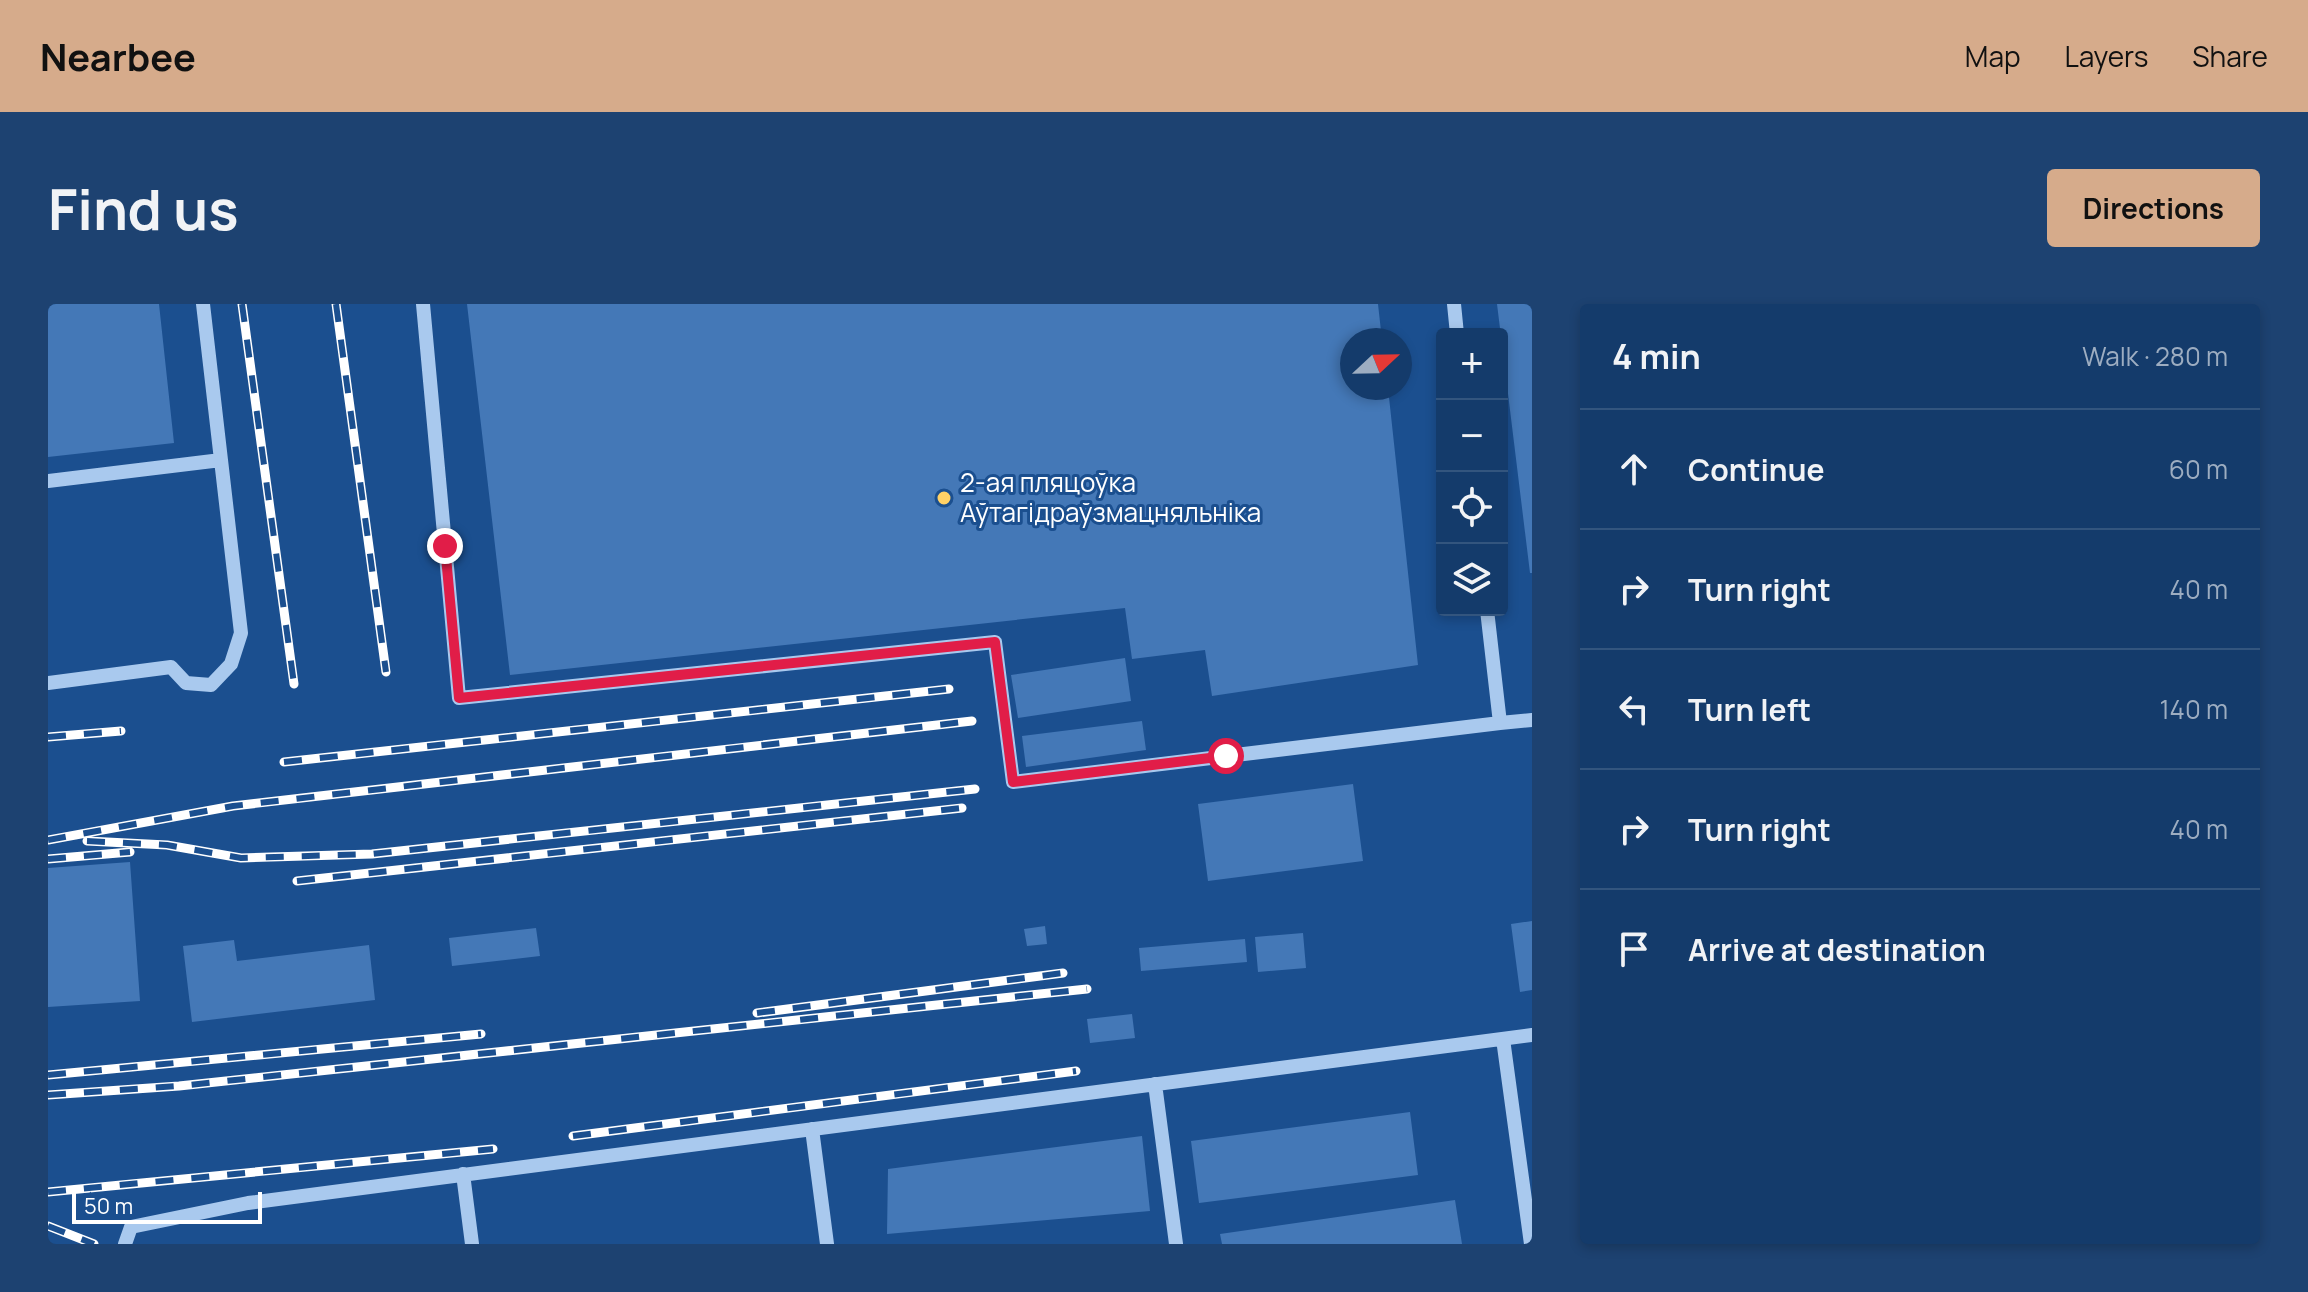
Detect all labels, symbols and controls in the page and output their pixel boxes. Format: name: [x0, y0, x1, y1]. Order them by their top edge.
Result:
text: Nearbee: [40, 30, 196, 82]
text: Map: [1965, 37, 2021, 75]
text: Layers: [2065, 37, 2148, 75]
text: Share: [2192, 37, 2268, 75]
button: Directions: [2047, 169, 2260, 247]
text: Find us: [48, 170, 239, 247]
north arrow: [1340, 328, 1412, 400]
map controls: [1436, 328, 1508, 616]
button: +: [1436, 328, 1508, 400]
text: 4 min: [1612, 333, 1701, 379]
text: Walk · 280 m: [2082, 338, 2228, 374]
button: −: [1436, 400, 1508, 472]
icon: ahead: [1612, 447, 1656, 491]
text: Continue: [1688, 449, 1824, 490]
text: 60 m: [2169, 451, 2228, 487]
place label: 2-ая пляцоўка Аўтагідраўзмацняльніка: [960, 464, 1261, 530]
button: locate: [1436, 472, 1508, 544]
marker: 2-ая пляцоўка Аўтагідраўзмацняльніка: [935, 489, 953, 507]
route end: [427, 528, 463, 564]
button: layers: [1436, 544, 1508, 616]
icon: right: [1612, 567, 1656, 611]
text: Turn right: [1688, 569, 1831, 610]
text: 40 m: [2170, 571, 2228, 607]
icon: left: [1612, 687, 1656, 731]
text: Turn left: [1688, 689, 1811, 730]
text: 140 m: [2159, 691, 2228, 727]
route start: [1208, 738, 1244, 774]
icon: right: [1612, 807, 1656, 851]
text: Turn right: [1688, 809, 1831, 850]
text: 40 m: [2170, 811, 2228, 847]
icon: arrive: [1612, 927, 1656, 971]
text: Arrive at destination: [1688, 929, 1986, 970]
scale bar: [72, 1188, 262, 1224]
text: 50 m: [84, 1191, 133, 1221]

